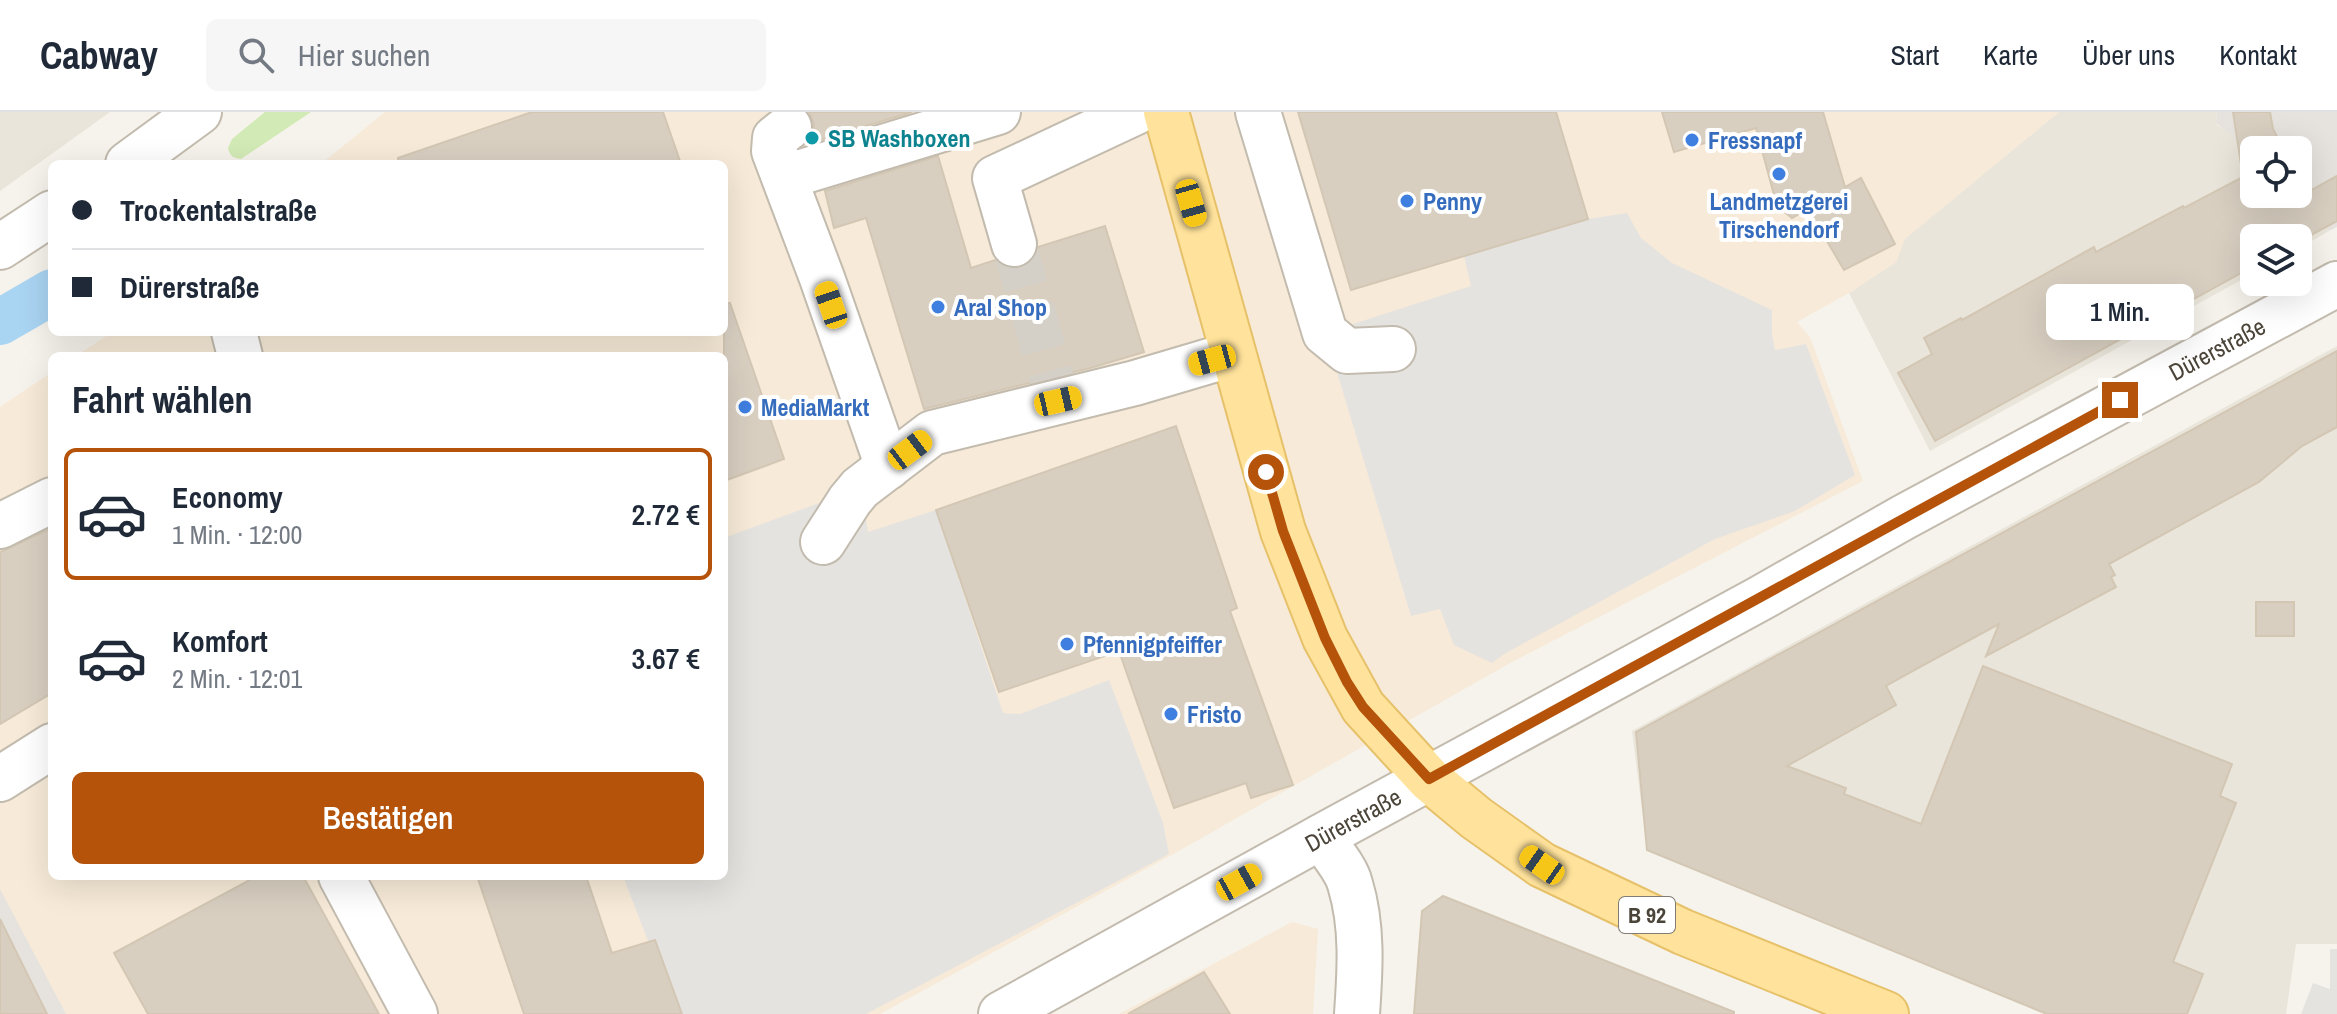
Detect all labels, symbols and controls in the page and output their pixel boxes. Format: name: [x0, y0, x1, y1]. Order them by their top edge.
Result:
search box: [206, 19, 766, 91]
text: Cabway: [40, 30, 158, 81]
icon: search: [234, 33, 278, 77]
text: Hier suchen: [298, 35, 430, 75]
text: Start: [1891, 36, 1939, 74]
text: Karte: [1983, 36, 2038, 74]
text: Über uns: [2082, 36, 2175, 74]
text: Kontakt: [2219, 36, 2297, 74]
place label: SB Washboxen: [828, 122, 971, 154]
place label: Fressnapf: [1708, 124, 1803, 156]
marker: SB Washboxen: [803, 129, 821, 147]
marker: Fressnapf: [1683, 131, 1701, 149]
map controls: [2240, 136, 2312, 296]
button: locate: [2240, 136, 2312, 208]
marker: Landmetzgerei Tirschendorf: [1770, 165, 1788, 183]
car: [1173, 177, 1209, 229]
place label: Penny: [1423, 185, 1482, 217]
place label: Landmetzgerei Tirschendorf: [1710, 185, 1848, 245]
text: Trockentalstraße: [120, 190, 317, 230]
marker: Penny: [1398, 192, 1416, 210]
button: layers: [2240, 224, 2312, 296]
text: Dürerstraße: [120, 267, 259, 307]
car: [812, 278, 850, 332]
callout: 1 Min.: [2046, 284, 2194, 340]
place label: Aral Shop: [954, 291, 1047, 323]
text: 1 Min.: [2090, 294, 2150, 329]
marker: Aral Shop: [929, 298, 947, 316]
street label: Dürerstraße: [2163, 310, 2271, 388]
car: [1186, 342, 1238, 378]
text: Fahrt wählen: [72, 376, 253, 424]
route end: [2102, 382, 2138, 418]
car: [1032, 384, 1084, 418]
place label: MediaMarkt: [761, 391, 870, 423]
marker: MediaMarkt: [736, 398, 754, 416]
car: [884, 426, 936, 474]
route start: [1248, 454, 1284, 490]
text: Economy: [172, 477, 283, 517]
icon: car: [76, 478, 148, 550]
text: 2.72 €: [632, 494, 700, 534]
text: 1 Min. · 12:00: [172, 517, 302, 552]
text: Komfort: [172, 621, 268, 661]
icon: car: [76, 622, 148, 694]
place label: Pfennigpfeiffer: [1083, 628, 1222, 660]
marker: Pfennigpfeiffer: [1058, 635, 1076, 653]
text: 3.67 €: [632, 638, 700, 678]
text: 2 Min. · 12:01: [172, 661, 302, 696]
place label: Fristo: [1187, 698, 1242, 730]
marker: Fristo: [1162, 705, 1180, 723]
button: Bestätigen: [72, 772, 704, 864]
street label: Dürerstraße: [1299, 780, 1407, 859]
car: [1515, 841, 1569, 889]
car: [1212, 860, 1266, 904]
road number: B 92: [1619, 897, 1675, 933]

